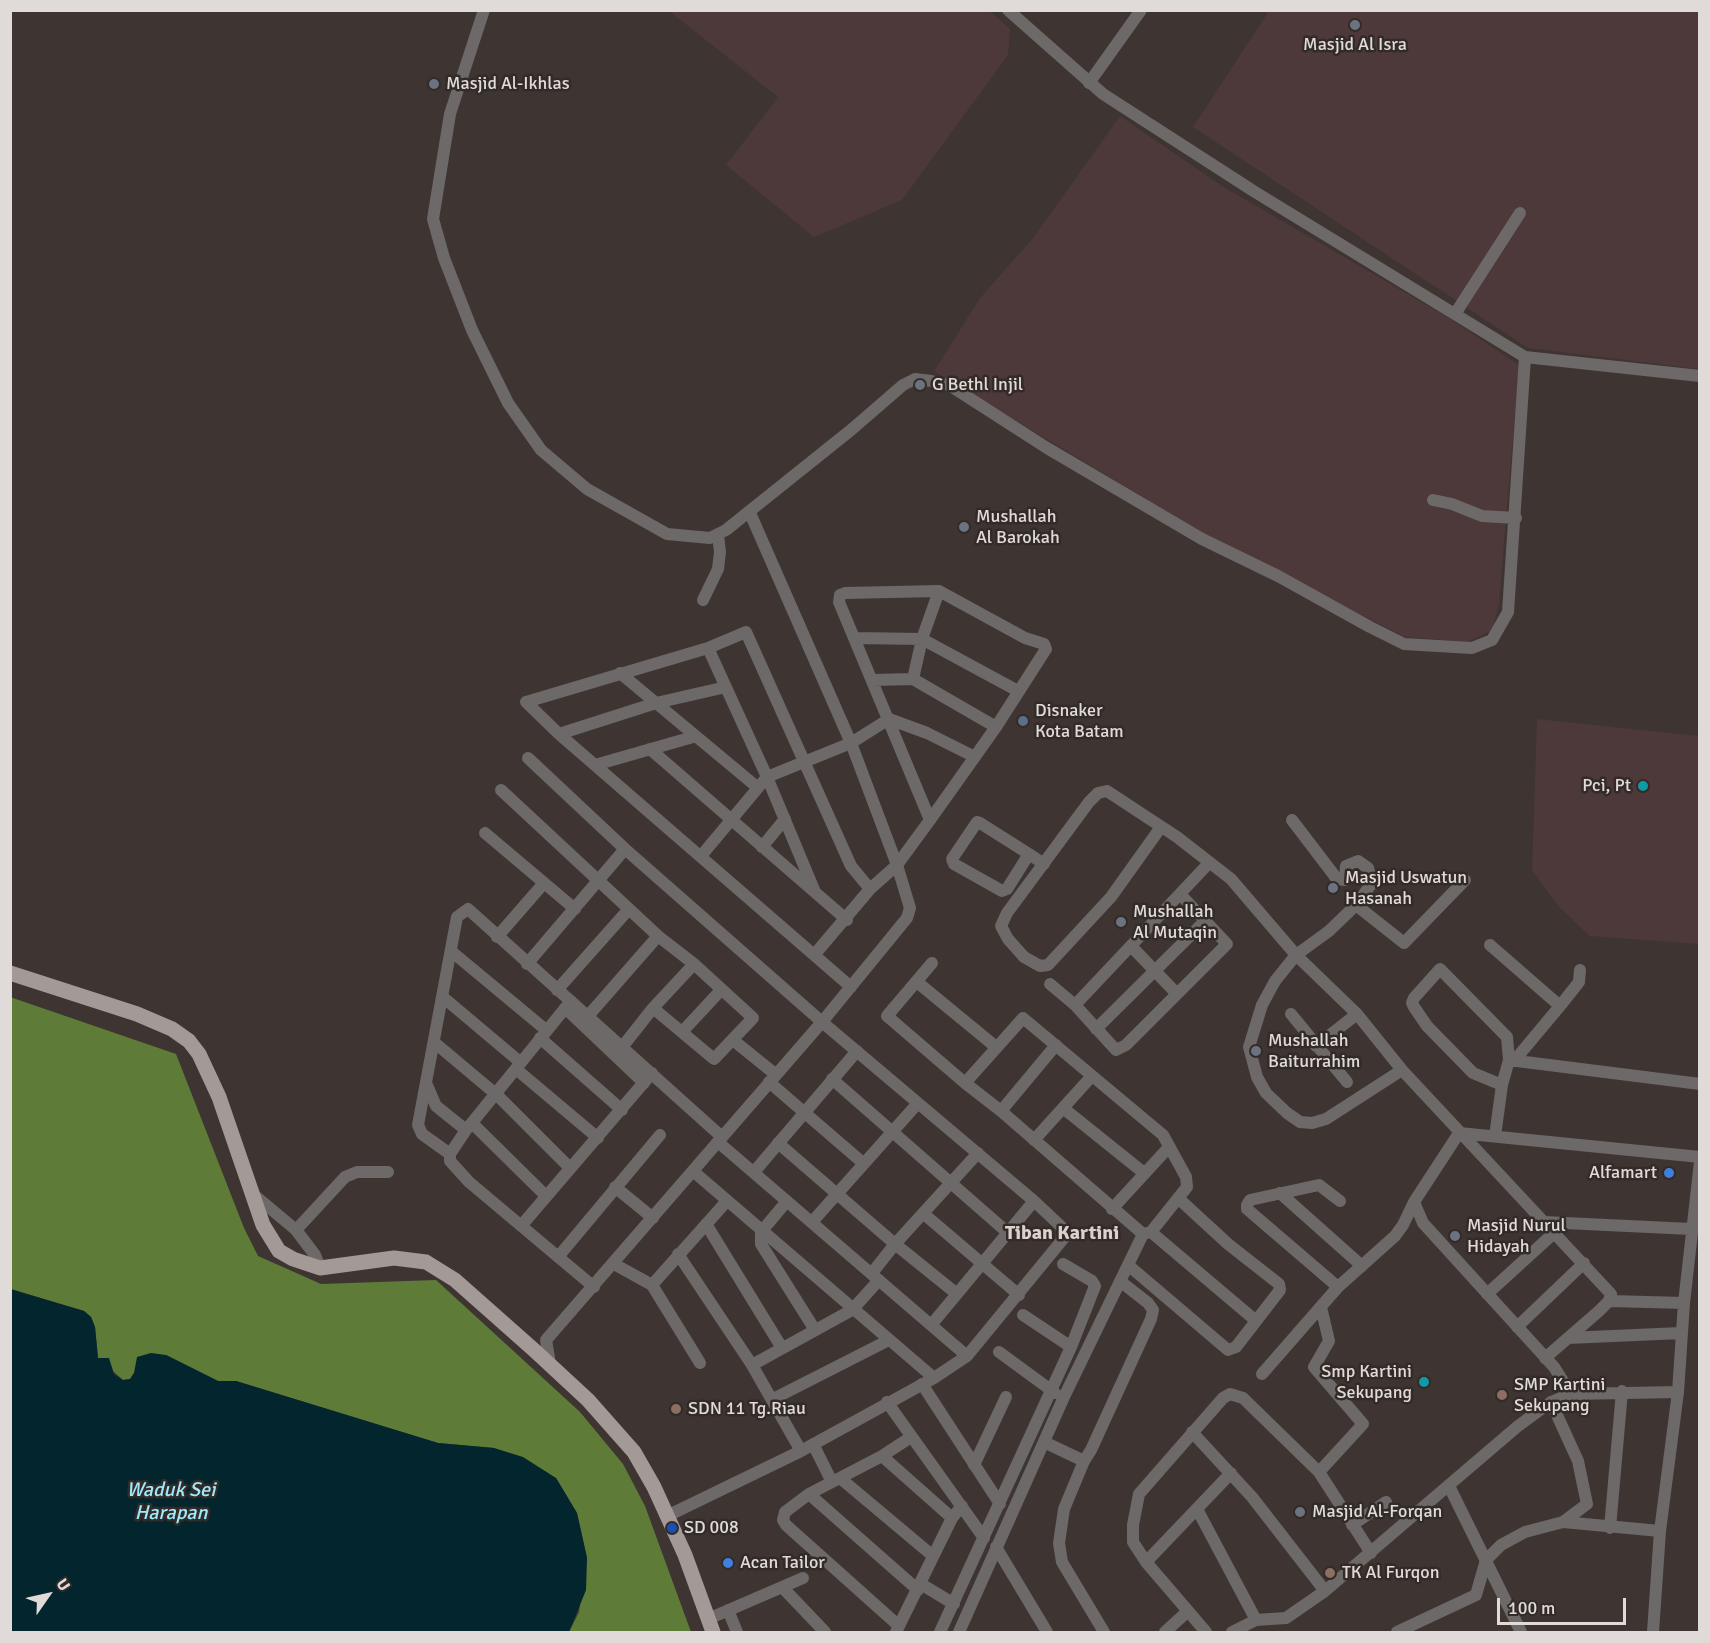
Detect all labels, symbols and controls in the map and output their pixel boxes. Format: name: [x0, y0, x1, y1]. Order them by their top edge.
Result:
marker: Masjid Al Isra: [1348, 18, 1362, 32]
place label: Masjid Al Isra: [1303, 34, 1407, 56]
place label: Masjid Al-Ikhlas: [446, 73, 570, 95]
marker: Masjid Al-Ikhlas: [427, 77, 441, 91]
place label: G Bethl Injil: [932, 374, 1023, 396]
marker: G Bethl Injil: [913, 378, 927, 392]
place label: Mushallah Al Barokah: [976, 506, 1060, 548]
marker: Mushallah Al Barokah: [957, 520, 971, 534]
place label: Disnaker Kota Batam: [1035, 700, 1124, 742]
marker: Disnaker Kota Batam: [1016, 714, 1030, 728]
place label: Pci, Pt: [1582, 775, 1631, 797]
marker: Pci, Pt: [1636, 779, 1650, 793]
place label: Masjid Uswatun Hasanah: [1345, 867, 1467, 910]
marker: Masjid Uswatun Hasanah: [1326, 881, 1340, 895]
place label: Mushallah Al Mutaqin: [1133, 901, 1217, 944]
marker: Mushallah Al Mutaqin: [1114, 915, 1128, 929]
place label: Mushallah Baiturrahim: [1268, 1030, 1360, 1072]
marker: Mushallah Baiturrahim: [1249, 1044, 1263, 1058]
place label: Alfamart: [1589, 1162, 1657, 1184]
marker: Alfamart: [1662, 1166, 1676, 1180]
place label: Masjid Nurul Hidayah: [1467, 1215, 1566, 1258]
district label: Tiban Kartini: [1005, 1222, 1119, 1246]
marker: Masjid Nurul Hidayah: [1448, 1229, 1462, 1243]
place label: Smp Kartini Sekupang: [1321, 1361, 1412, 1404]
place label: SMP Kartini Sekupang: [1514, 1374, 1605, 1416]
marker: Smp Kartini Sekupang: [1417, 1375, 1431, 1389]
marker: SMP Kartini Sekupang: [1495, 1388, 1509, 1402]
place label: SDN 11 Tg.Riau: [688, 1398, 806, 1420]
marker: SDN 11 Tg.Riau: [669, 1402, 683, 1416]
water label: Waduk Sei Harapan: [127, 1479, 215, 1526]
place label: Masjid Al-Forqan: [1312, 1501, 1442, 1523]
marker: Masjid Al-Forqan: [1293, 1505, 1307, 1519]
place label: SD 008: [684, 1517, 739, 1539]
marker: SD 008: [665, 1521, 679, 1535]
place label: Acan Tailor: [740, 1552, 825, 1574]
marker: Acan Tailor: [721, 1556, 735, 1570]
place label: TK Al Furqon: [1342, 1562, 1440, 1584]
north arrow: [18, 1565, 78, 1625]
marker: TK Al Furqon: [1323, 1566, 1337, 1580]
text: U: [52, 1575, 74, 1595]
scale bar: [1500, 1586, 1629, 1624]
text: 100 m: [1508, 1597, 1555, 1619]

